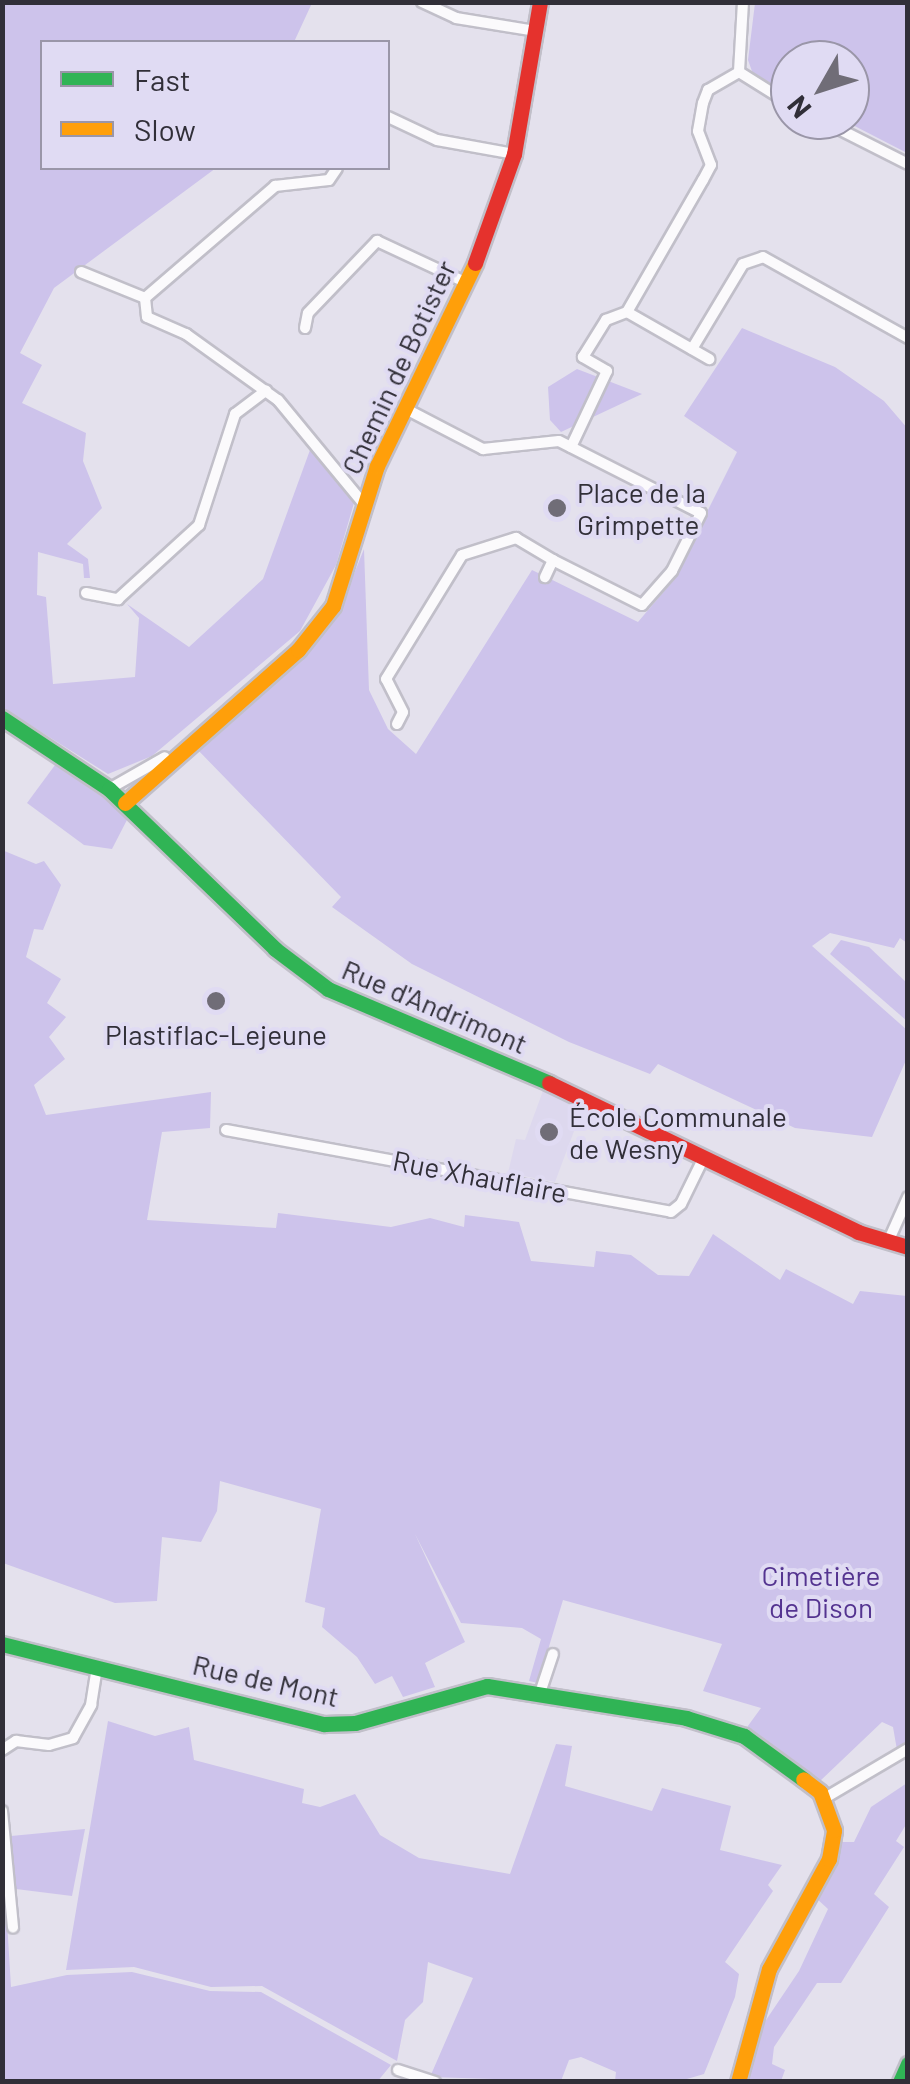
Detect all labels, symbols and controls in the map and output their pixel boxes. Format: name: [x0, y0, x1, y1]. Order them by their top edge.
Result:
legend: [40, 40, 390, 170]
north arrow: [770, 40, 870, 140]
text: Fast: [134, 61, 191, 97]
text: N: [779, 90, 817, 126]
text: Slow: [134, 111, 196, 147]
street label: Chemin de Botister: [334, 255, 462, 479]
place label: Place de la Grimpette: [577, 475, 706, 541]
marker: Place de la Grimpette: [546, 497, 568, 519]
street label: Rue d'Andrimont: [337, 952, 533, 1060]
marker: Plastiflac-Lejeune: [205, 990, 227, 1012]
place label: Plastiflac-Lejeune: [105, 1017, 327, 1051]
place label: École Communale de Wesny: [569, 1099, 787, 1165]
marker: École Communale de Wesny: [538, 1121, 560, 1143]
street label: Rue Xhauflaire: [390, 1143, 570, 1209]
park label: Cimetière de Dison: [761, 1558, 881, 1624]
street label: Rue de Mont: [190, 1647, 342, 1713]

